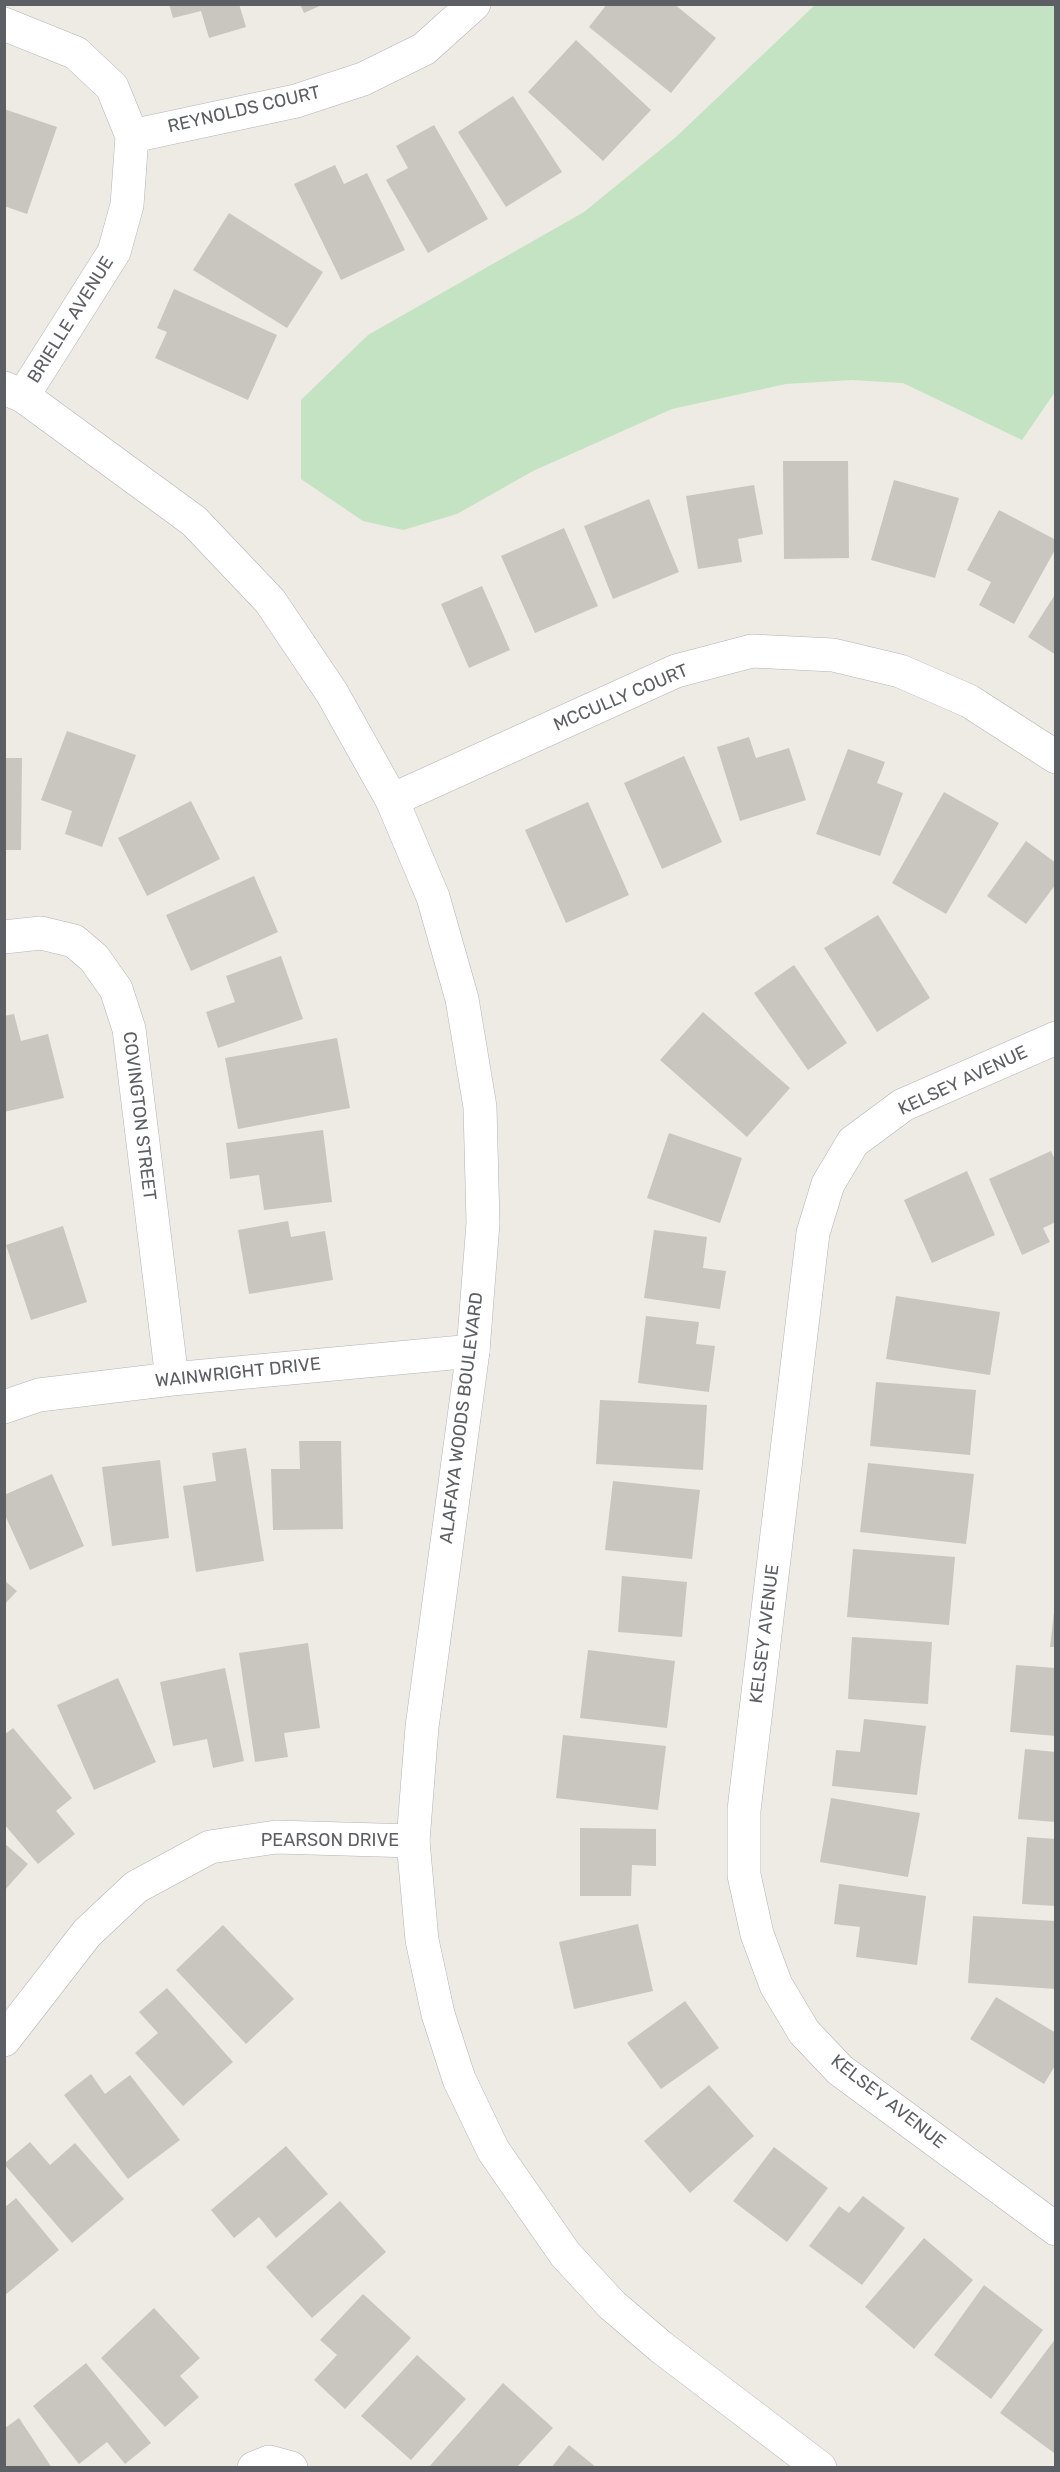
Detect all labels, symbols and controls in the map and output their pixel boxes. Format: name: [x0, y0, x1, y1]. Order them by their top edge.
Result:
street label: REYNOLDS COURT: [166, 82, 322, 138]
street label: BRIELLE AVENUE: [23, 253, 119, 387]
street label: MCCULLY COURT: [550, 660, 692, 736]
street label: COVINGTON STREET: [118, 1030, 160, 1202]
street label: KELSEY AVENUE: [895, 1042, 1031, 1120]
street label: ALAFAYA WOODS BOULEVARD: [436, 1291, 488, 1545]
street label: WAINWRIGHT DRIVE: [154, 1354, 322, 1392]
street label: KELSEY AVENUE: [746, 1563, 784, 1705]
street label: PEARSON DRIVE: [261, 1830, 399, 1852]
street label: KELSEY AVENUE: [826, 2050, 950, 2154]

